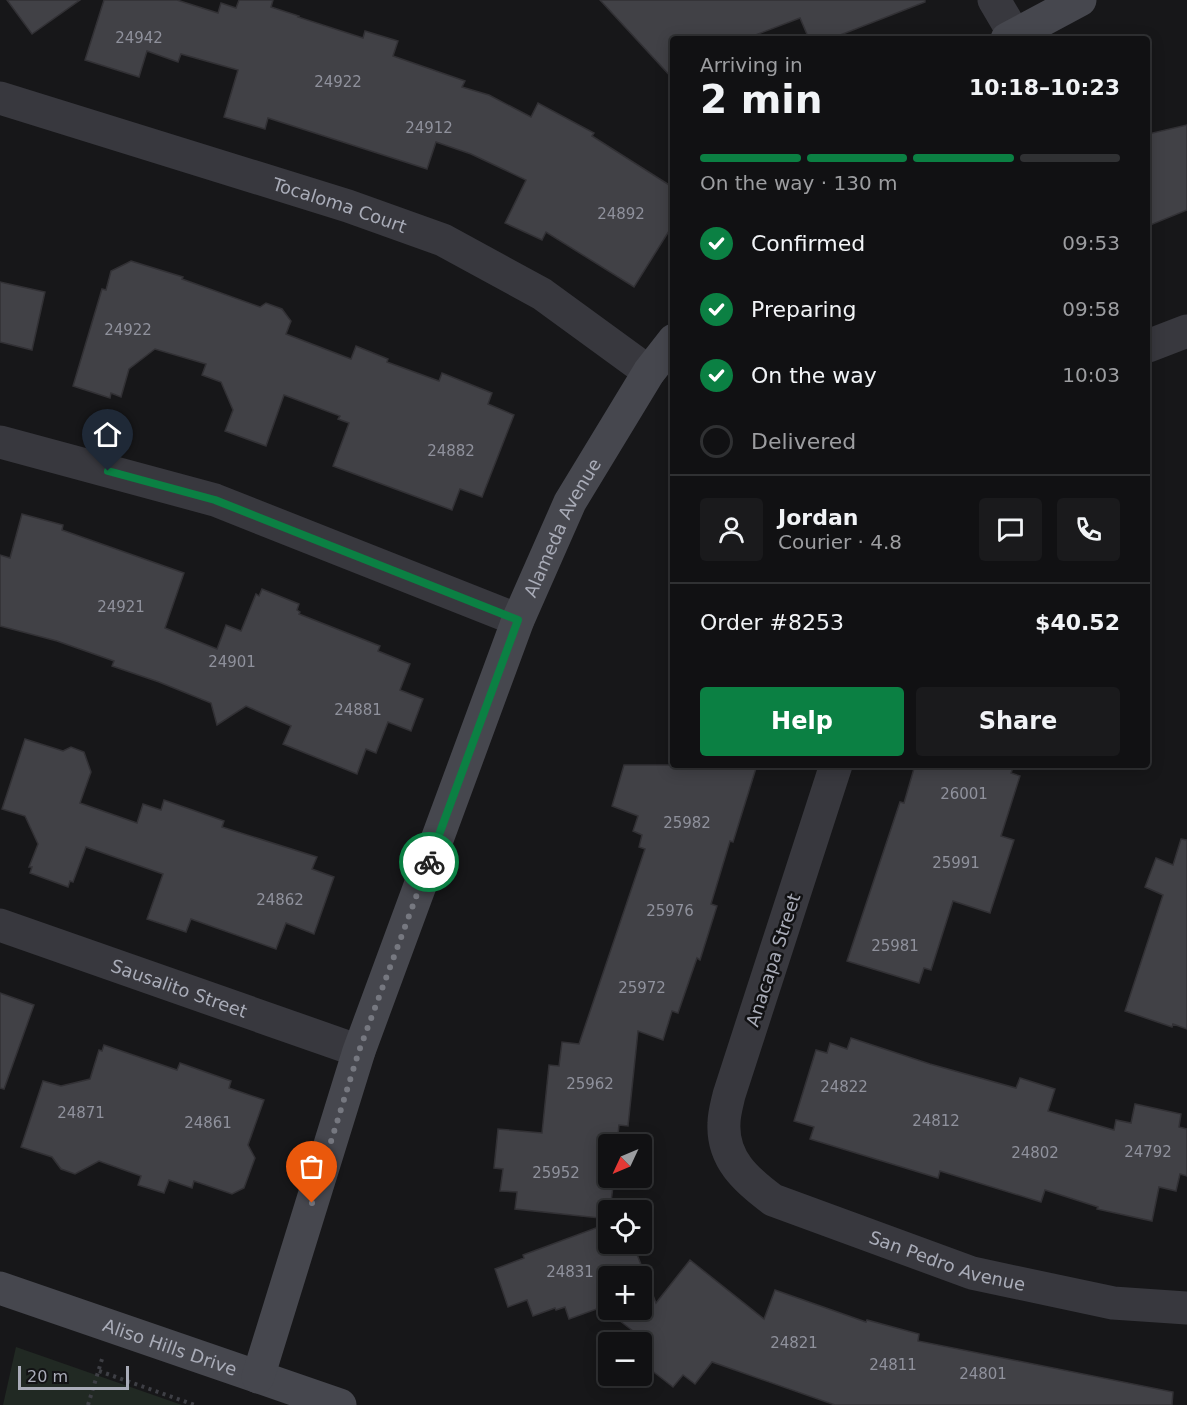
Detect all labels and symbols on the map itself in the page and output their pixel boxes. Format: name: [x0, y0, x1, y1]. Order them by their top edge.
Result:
house number: 24942: [115, 29, 163, 47]
house number: 24922: [314, 73, 362, 91]
house number: 24912: [405, 119, 453, 137]
street label: Tocaloma Court: [269, 172, 409, 237]
house number: 24892: [597, 205, 645, 223]
house number: 24922: [104, 321, 152, 339]
pin: [82, 409, 133, 471]
house number: 24882: [427, 442, 475, 460]
street label: Alameda Avenue: [519, 454, 605, 600]
house number: 24921: [97, 598, 145, 616]
house number: 24901: [208, 653, 256, 671]
house number: 24881: [334, 701, 382, 719]
house number: 26001: [940, 785, 988, 803]
house number: 25982: [663, 814, 711, 832]
courier: [399, 832, 459, 892]
house number: 25991: [932, 854, 980, 872]
house number: 24862: [256, 891, 304, 909]
street label: Anacapa Street: [742, 891, 804, 1029]
house number: 25976: [646, 902, 694, 920]
house number: 25981: [871, 937, 919, 955]
street label: Sausalito Street: [108, 954, 250, 1021]
house number: 25972: [618, 979, 666, 997]
house number: 25962: [566, 1075, 614, 1093]
house number: 24822: [820, 1078, 868, 1096]
house number: 24871: [57, 1104, 105, 1122]
house number: 24812: [912, 1112, 960, 1130]
house number: 24861: [184, 1114, 232, 1132]
north arrow: [598, 1134, 652, 1188]
pin: [286, 1141, 337, 1203]
house number: 24792: [1124, 1143, 1172, 1161]
house number: 24802: [1011, 1144, 1059, 1162]
house number: 25952: [532, 1164, 580, 1182]
street label: San Pedro Avenue: [866, 1226, 1027, 1295]
house number: 24831: [546, 1263, 594, 1281]
street label: Aliso Hills Drive: [100, 1314, 240, 1379]
house number: 24821: [770, 1334, 818, 1352]
house number: 24811: [869, 1356, 917, 1374]
scale bar: [18, 1363, 129, 1390]
house number: 24801: [959, 1365, 1007, 1383]

